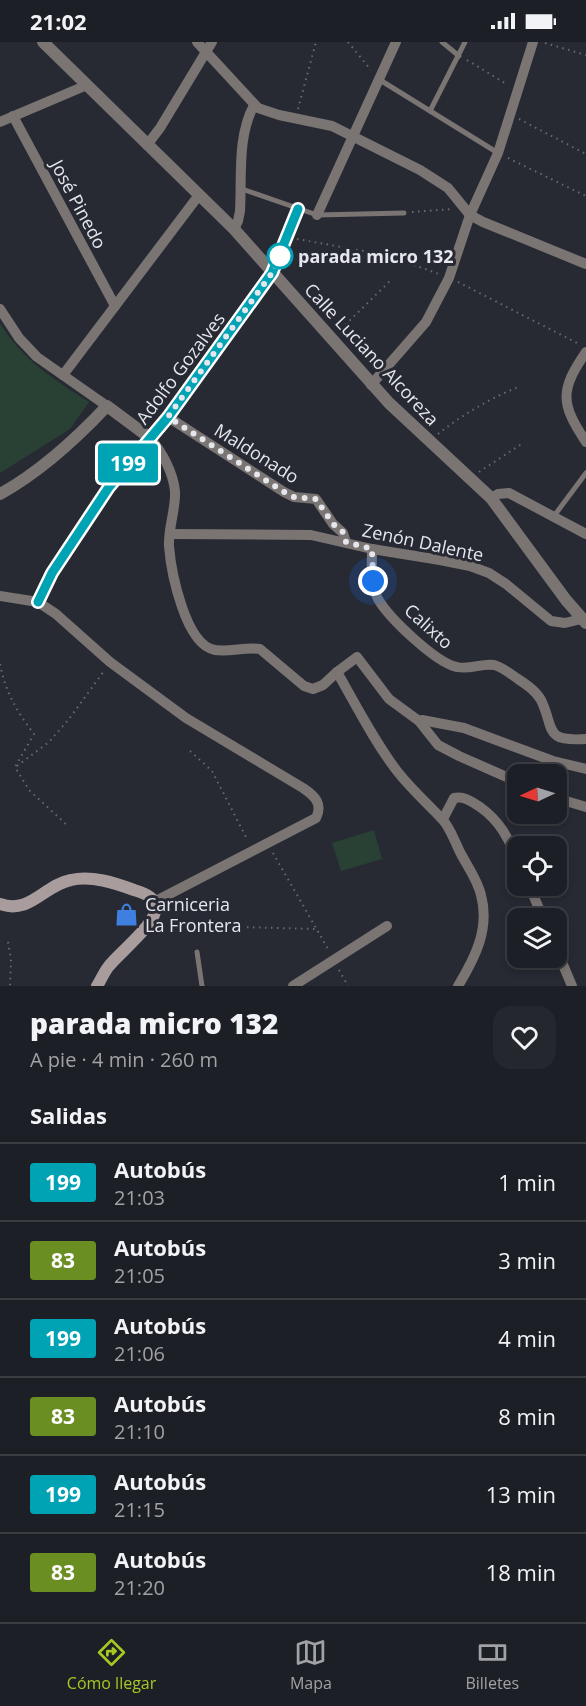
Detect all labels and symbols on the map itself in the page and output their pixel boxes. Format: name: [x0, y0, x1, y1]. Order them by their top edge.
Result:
street label: José Pinedo: [45, 154, 112, 253]
marker: parada micro 132: [267, 243, 293, 269]
place label: parada micro 132: [298, 244, 454, 268]
street label: Calle Luciano Alcoreza: [300, 278, 444, 430]
street label: Adolfo Gozalves: [130, 307, 230, 429]
street label: Maldonado: [210, 418, 304, 488]
line badge: 199: [94, 444, 162, 482]
street label: Zenón Dalente: [360, 517, 486, 567]
your location: [358, 566, 388, 596]
street label: Calixto: [400, 598, 458, 654]
north arrow: [507, 764, 567, 824]
place label: Carniceria La Frontera: [145, 892, 241, 937]
shop icon: Carniceria La Frontera: [114, 901, 140, 927]

